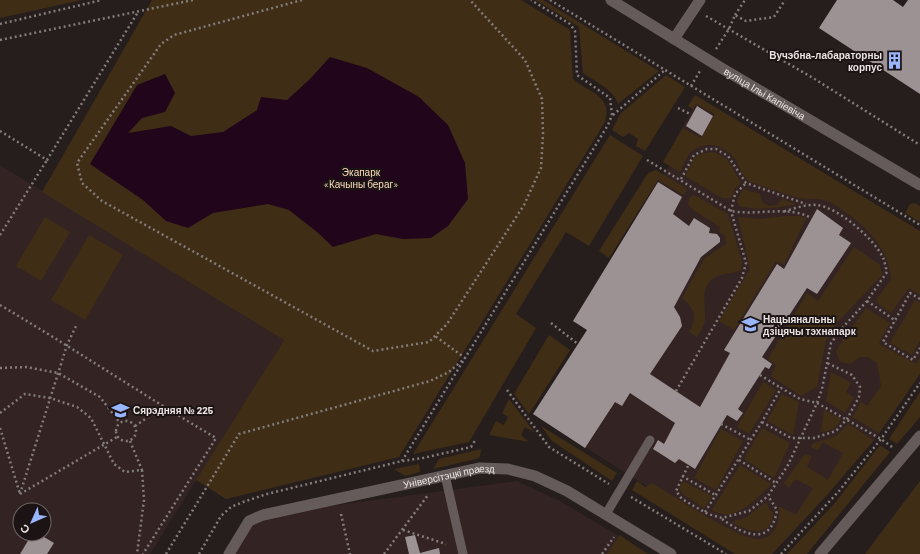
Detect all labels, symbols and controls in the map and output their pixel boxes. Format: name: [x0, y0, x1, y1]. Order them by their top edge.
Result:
place label: Вучэбна-лабараторны корпус: [769, 49, 882, 73]
building icon: Вучэбна-лабараторны корпус: [885, 51, 905, 71]
street label: вуліца Ільі Капіевіча: [722, 65, 808, 122]
park label: Экапарк «Качыны бераг»: [323, 166, 399, 190]
place label: Нацыянальны дзіцячы тэхнапарк: [763, 313, 857, 337]
school or university icon: Нацыянальны дзіцячы тэхнапарк: [740, 315, 760, 335]
school or university icon: Сярэдняя № 225: [110, 400, 130, 420]
place label: Сярэдняя № 225: [133, 404, 214, 416]
street label: Універсітэцкі праезд: [402, 462, 495, 490]
north arrow: [12, 502, 52, 542]
text: С: [17, 522, 32, 537]

